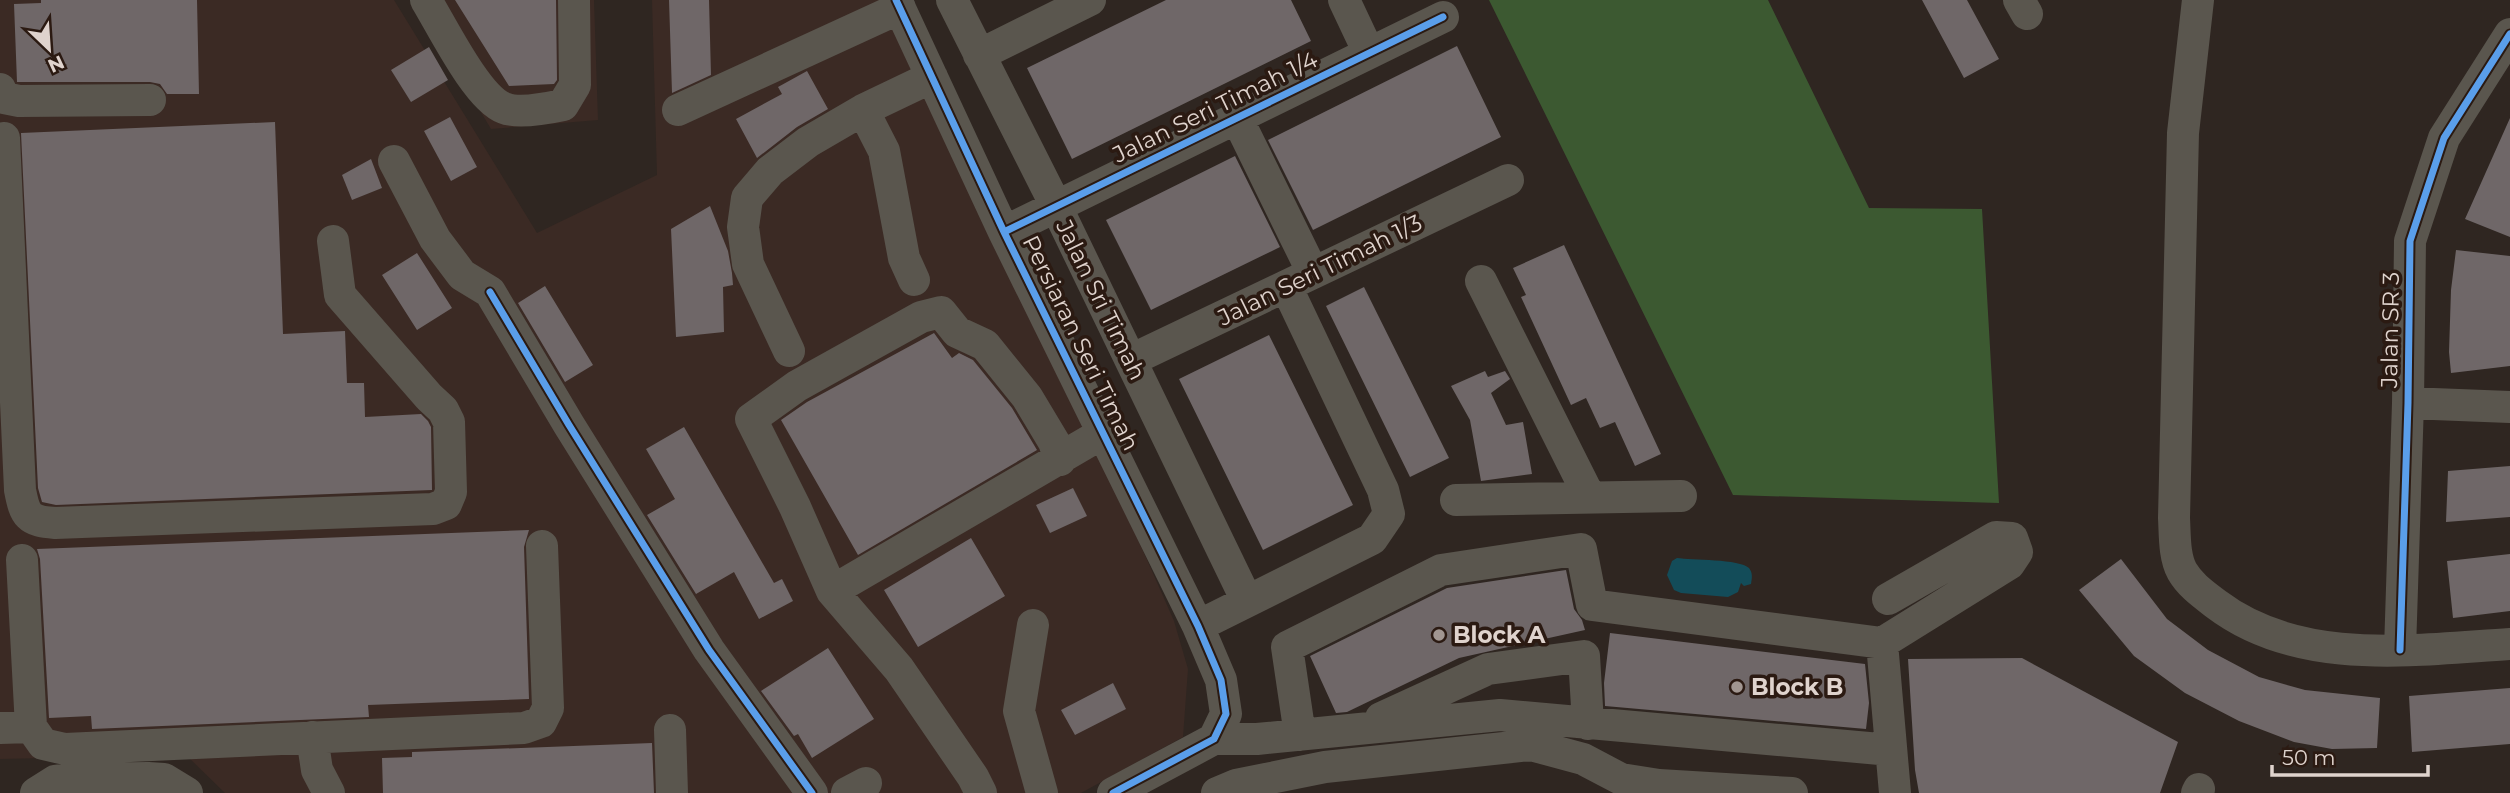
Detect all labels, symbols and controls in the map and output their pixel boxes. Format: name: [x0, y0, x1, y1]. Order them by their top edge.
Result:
north arrow: [14, 14, 84, 84]
street label: Jalan Seri Timah 1/4: [1107, 45, 1322, 169]
text: N: [44, 50, 68, 78]
street label: Jalan Seri Timah 1/3: [1212, 208, 1427, 332]
street label: Jalan Sri Timah: [1050, 214, 1152, 385]
street label: Persiaran Seri Timah: [1017, 231, 1145, 455]
street label: Jalan SR 3: [2375, 272, 2405, 389]
place label: Block A: [1453, 621, 1546, 649]
marker: Block A: [1431, 627, 1447, 643]
place label: Block B: [1751, 673, 1843, 701]
marker: Block B: [1729, 679, 1745, 695]
scale bar: [2272, 734, 2428, 778]
text: 50 m: [2282, 745, 2336, 770]

